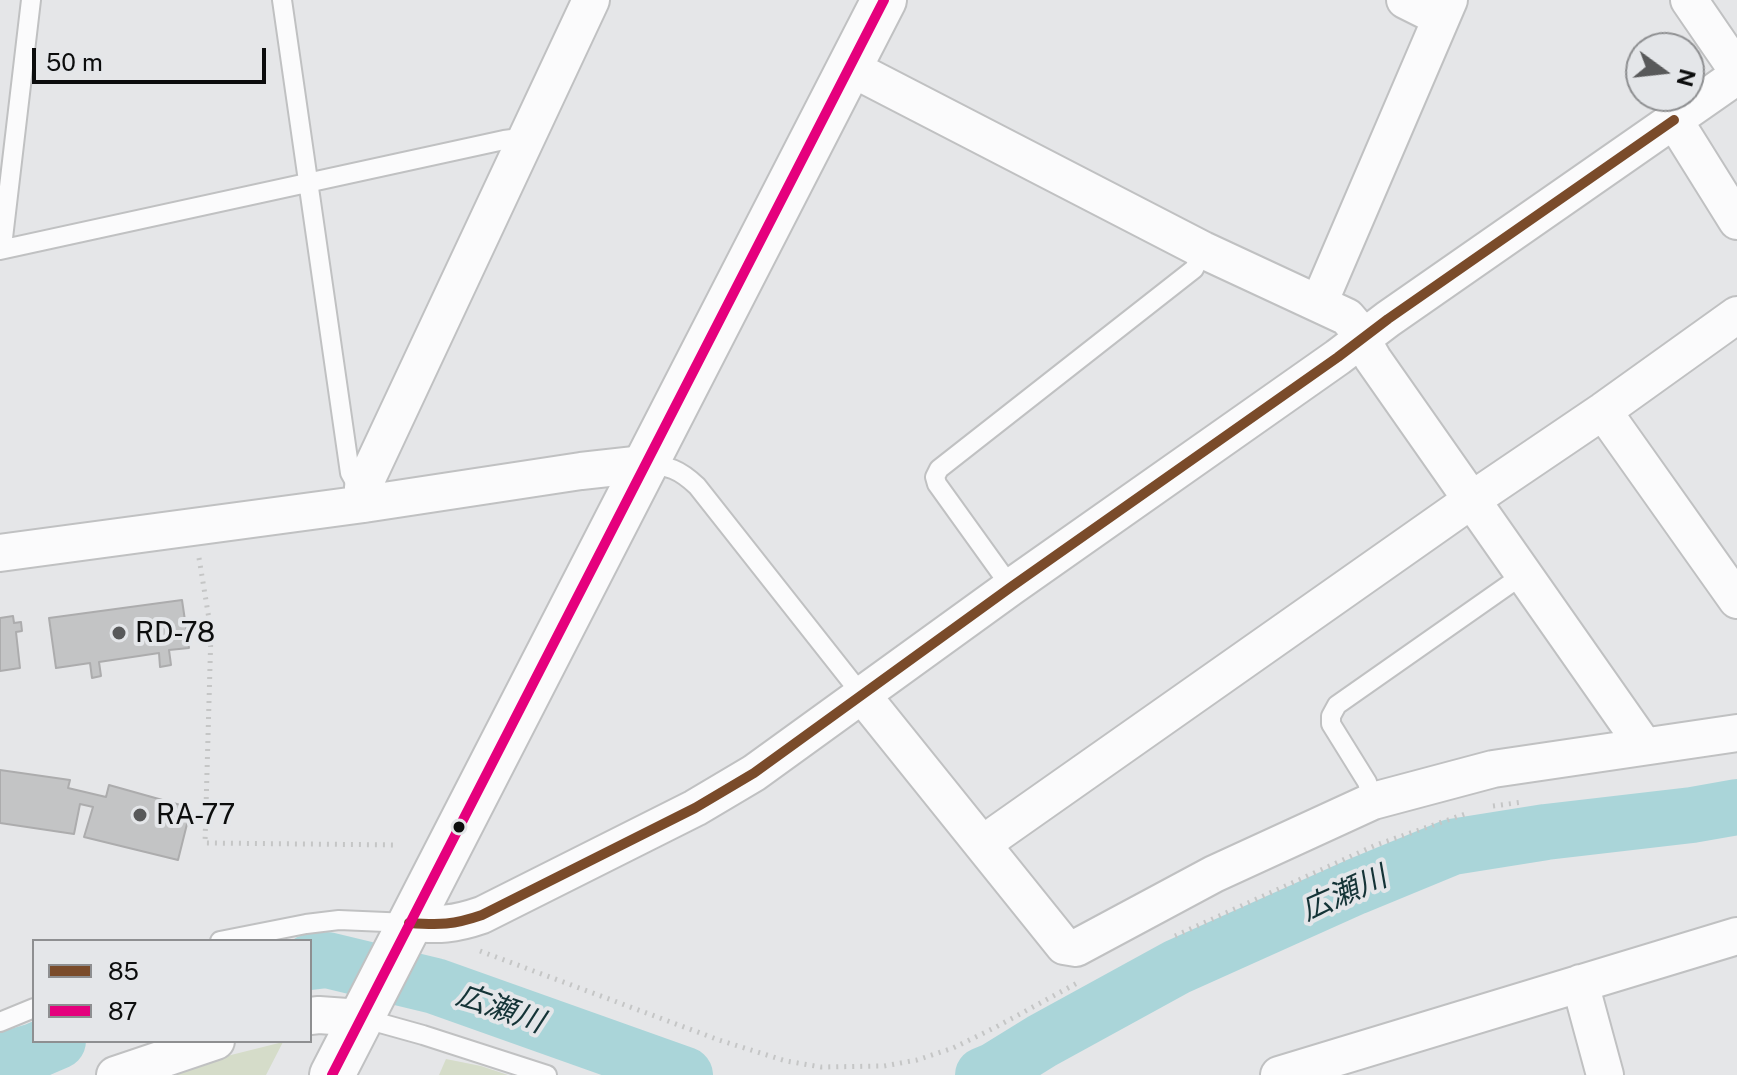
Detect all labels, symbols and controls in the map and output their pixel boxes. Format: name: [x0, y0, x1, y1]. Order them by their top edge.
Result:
scale bar: [36, 32, 270, 82]
north arrow: [1625, 32, 1705, 112]
text: 50 m: [46, 48, 103, 76]
text: N: [1671, 66, 1701, 89]
place label: RD-78: [135, 616, 215, 650]
marker: RD-78: [110, 624, 128, 642]
place label: RA-77: [156, 798, 235, 832]
marker: RA-77: [131, 806, 149, 824]
unlabelled marker: [451, 819, 467, 835]
water label: 広瀬川: [1296, 859, 1392, 929]
legend: [32, 939, 312, 1043]
text: 85: [108, 957, 139, 985]
water label: 広瀬川: [452, 977, 548, 1041]
text: 87: [108, 997, 138, 1025]

